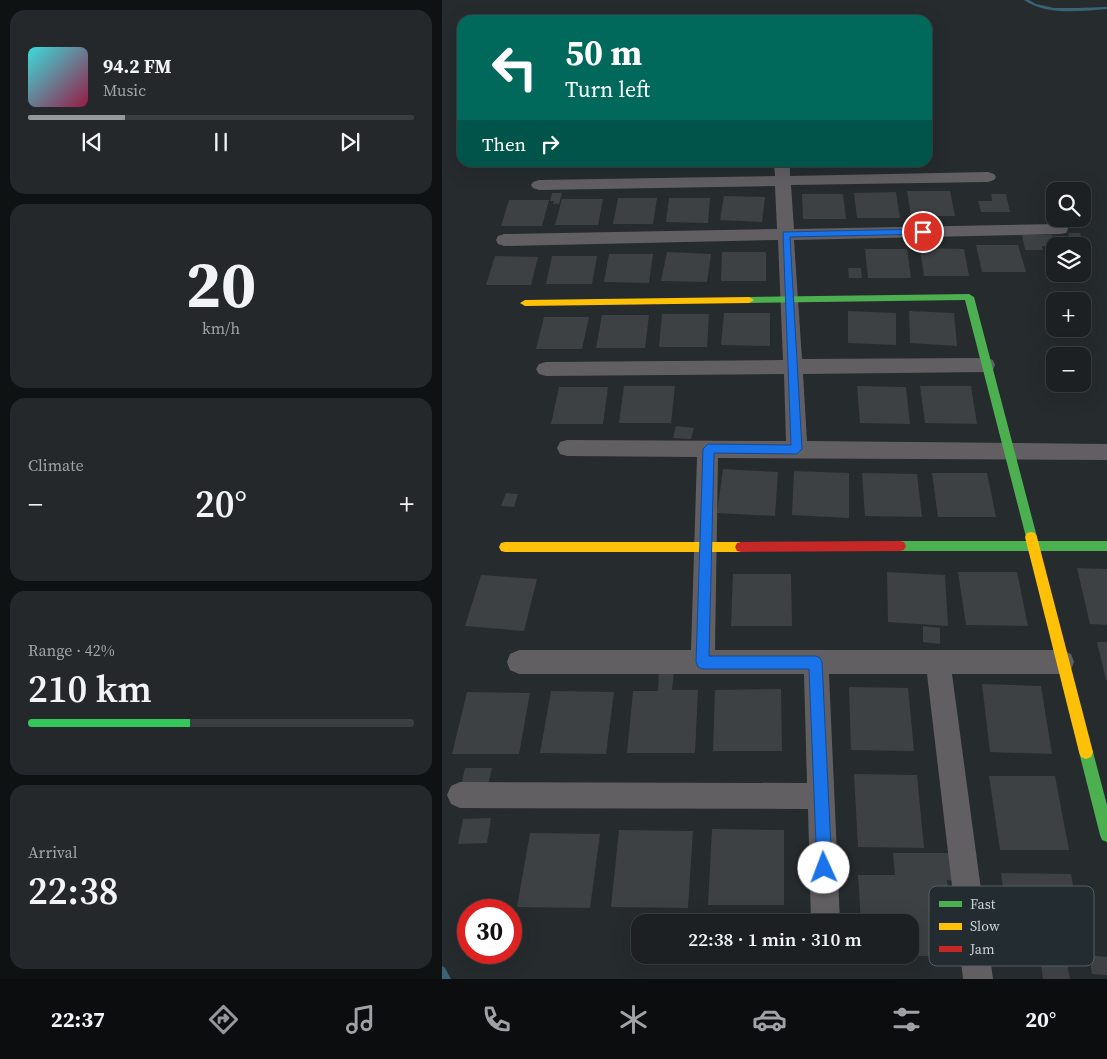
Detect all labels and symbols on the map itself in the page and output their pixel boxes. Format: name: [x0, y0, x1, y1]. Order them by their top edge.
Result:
pin: [902, 211, 944, 253]
position arrow: [797, 841, 849, 893]
legend: [929, 886, 1094, 966]
text: Fast: [970, 894, 996, 914]
speed limit sign: 30: [457, 899, 522, 964]
text: Slow: [970, 916, 1000, 936]
text: Jam: [969, 939, 995, 959]

